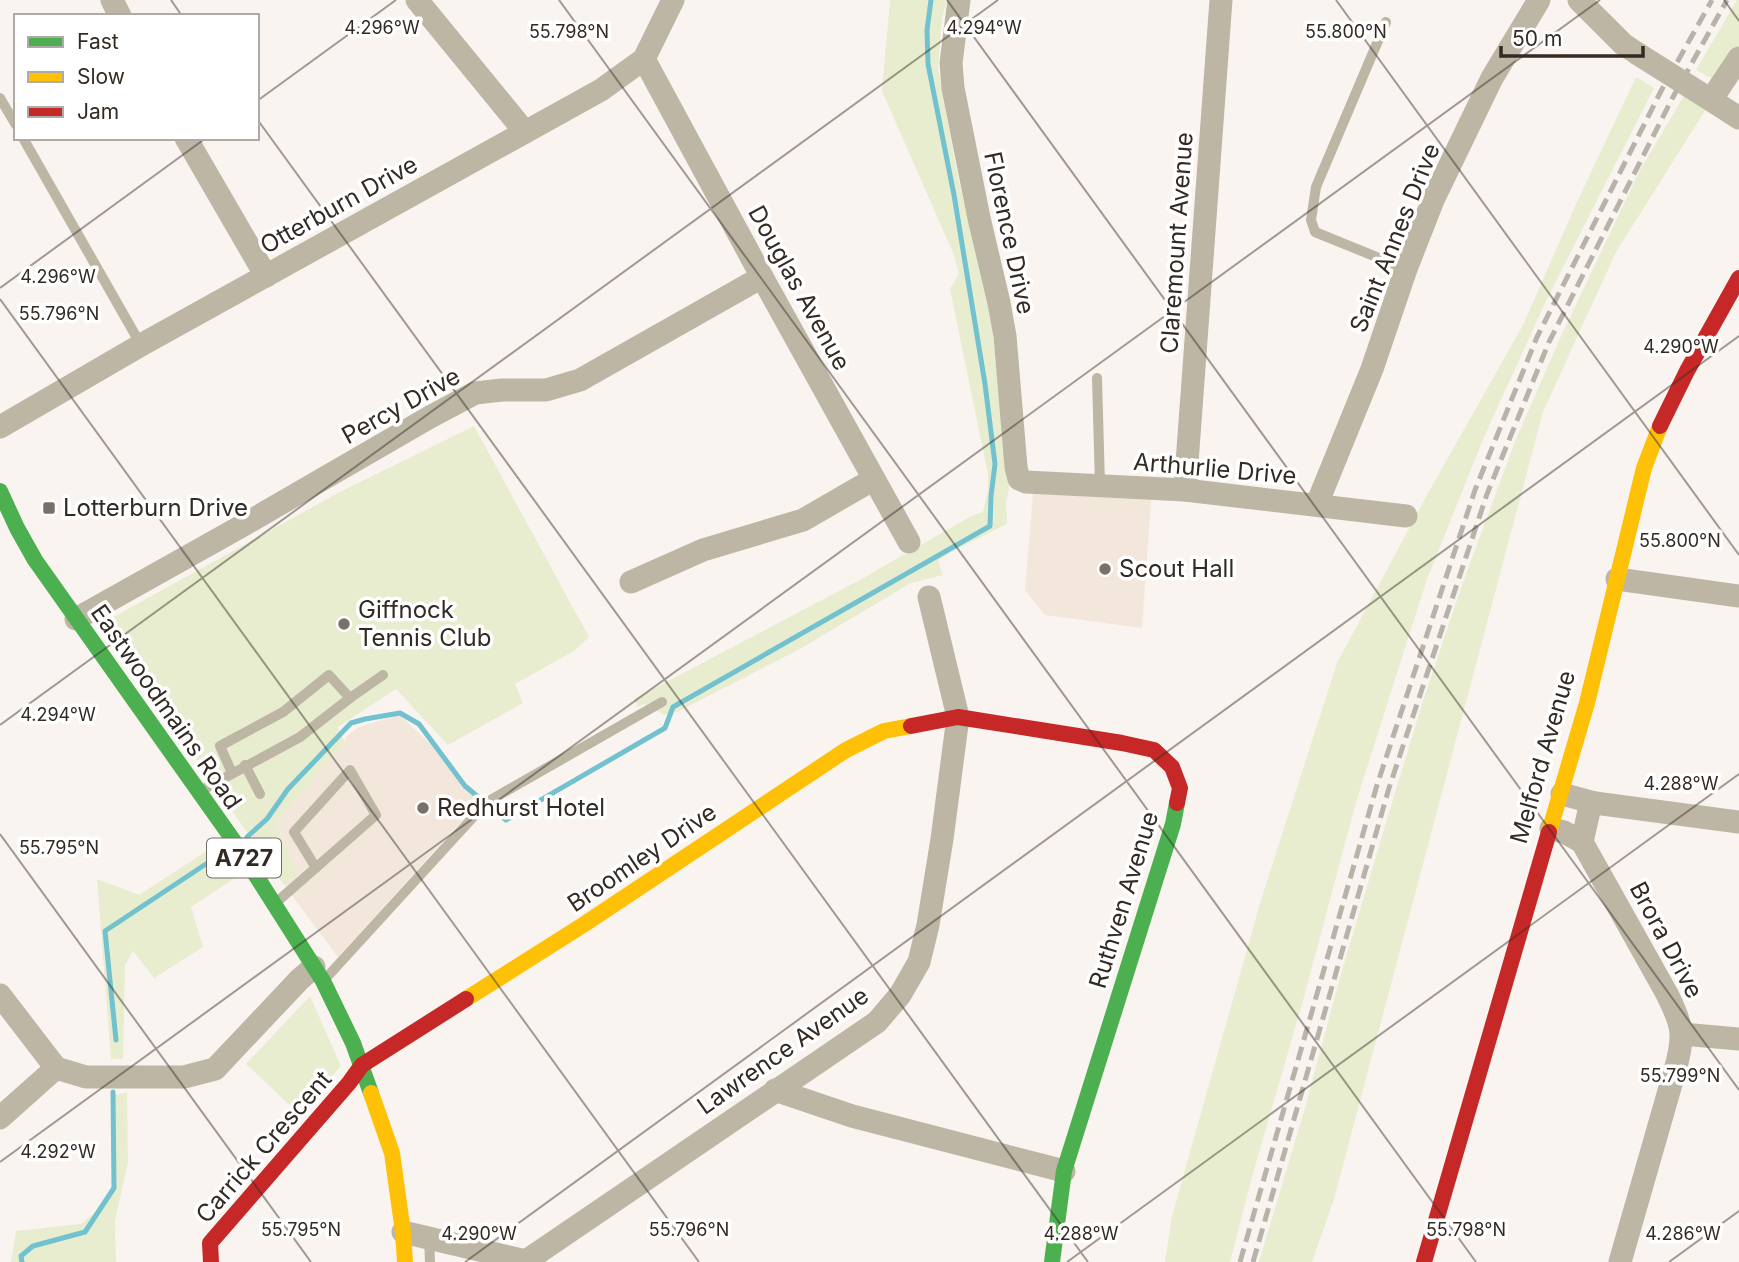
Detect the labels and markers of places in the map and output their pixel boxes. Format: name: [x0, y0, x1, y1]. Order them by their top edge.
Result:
place label: Lotterburn Drive: [63, 493, 248, 522]
marker: Lotterburn Drive: [41, 500, 57, 516]
place label: Scout Hall: [1119, 554, 1234, 583]
marker: Scout Hall: [1097, 561, 1113, 577]
place label: Giffnock Tennis Club: [358, 595, 491, 652]
marker: Giffnock Tennis Club: [336, 616, 352, 632]
place label: Redhurst Hotel: [437, 793, 605, 822]
marker: Redhurst Hotel: [415, 800, 431, 816]

